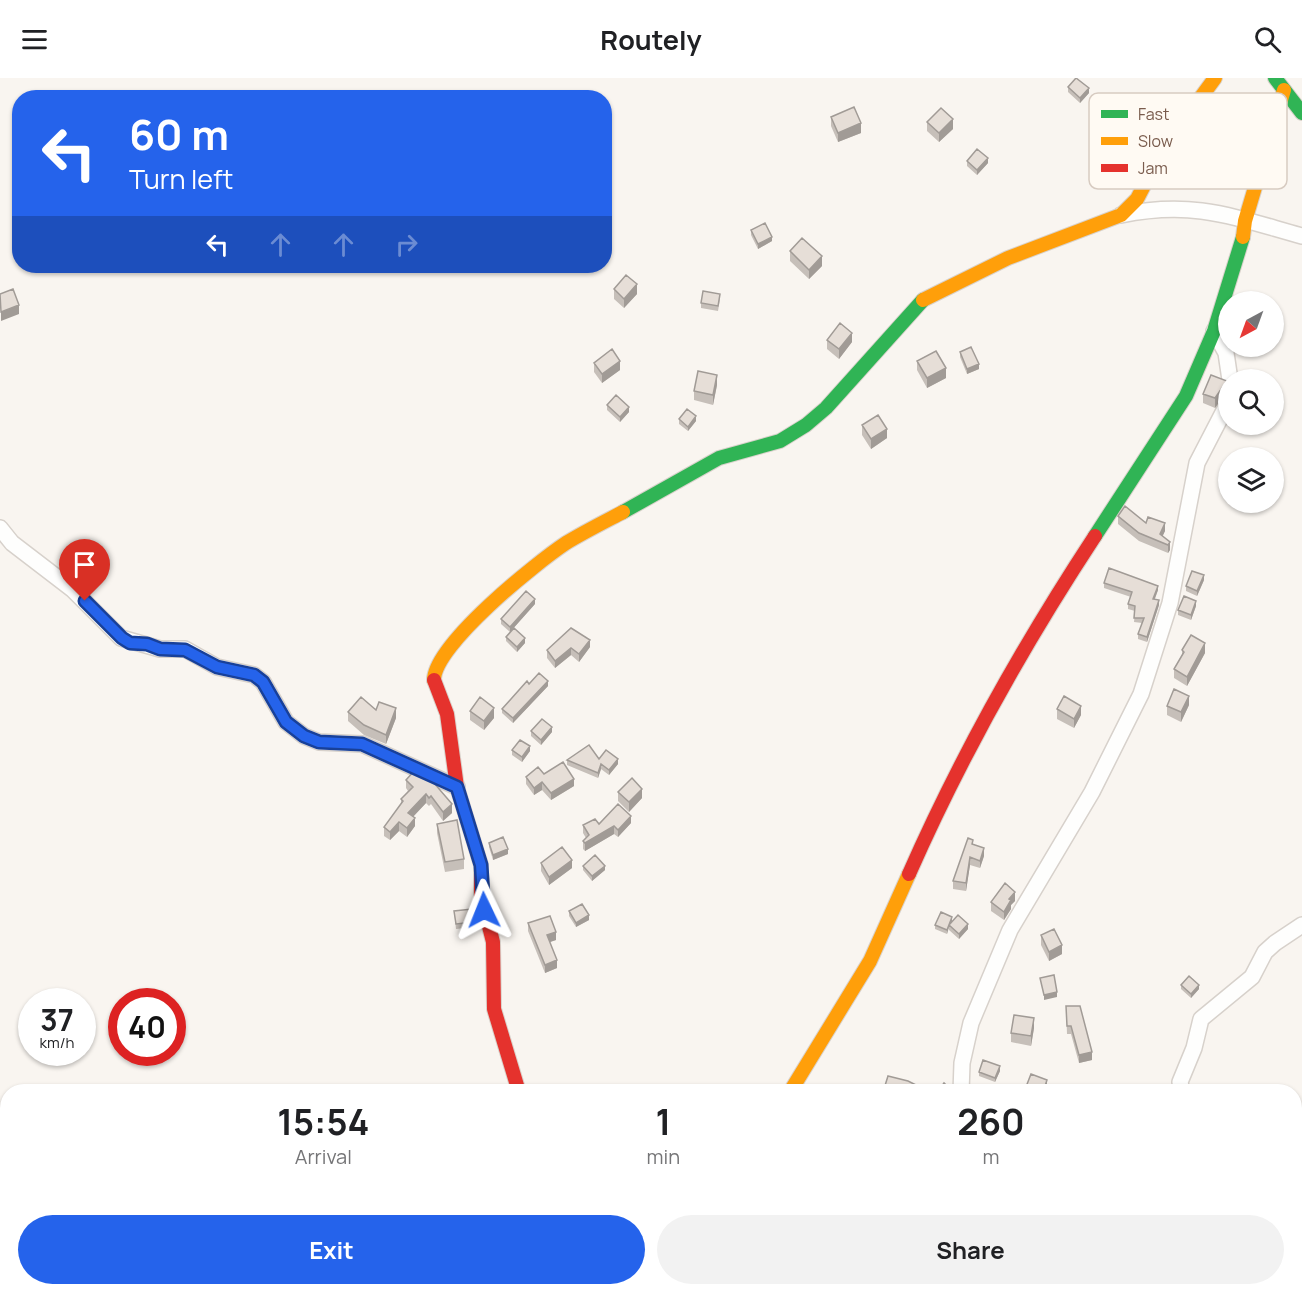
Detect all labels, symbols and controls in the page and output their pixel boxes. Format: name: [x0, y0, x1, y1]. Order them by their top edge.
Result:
text: Routely: [600, 21, 702, 58]
icon: menu: [18, 23, 51, 56]
icon: search: [1251, 23, 1284, 56]
legend: [1089, 93, 1287, 189]
text: Fast: [1138, 103, 1169, 125]
text: 60 m: [129, 105, 229, 163]
icon: left: [30, 114, 108, 192]
text: Slow: [1138, 130, 1173, 152]
text: Jam: [1138, 157, 1168, 179]
text: Turn left: [129, 160, 233, 197]
icon: left: [201, 228, 234, 261]
icon: ahead: [264, 228, 297, 261]
icon: ahead: [327, 228, 360, 261]
icon: right: [390, 228, 423, 261]
north arrow: [1218, 291, 1284, 357]
map controls: [1218, 291, 1284, 513]
button: search: [1218, 369, 1284, 435]
button: layers: [1218, 447, 1284, 513]
pin: [59, 539, 110, 601]
icon: arrive: [68, 548, 101, 581]
position arrow: [452, 878, 516, 942]
speed limit sign: 40: [108, 988, 186, 1066]
text: 37: [40, 999, 74, 1040]
text: km/h: [40, 1032, 74, 1053]
text: 15:54: [277, 1097, 369, 1146]
text: 1: [655, 1097, 671, 1146]
text: 260: [957, 1097, 1025, 1146]
text: Arrival: [295, 1143, 352, 1170]
text: min: [647, 1143, 680, 1170]
text: m: [983, 1143, 1000, 1170]
button: Exit: [18, 1215, 645, 1284]
button: Share: [657, 1215, 1284, 1284]

